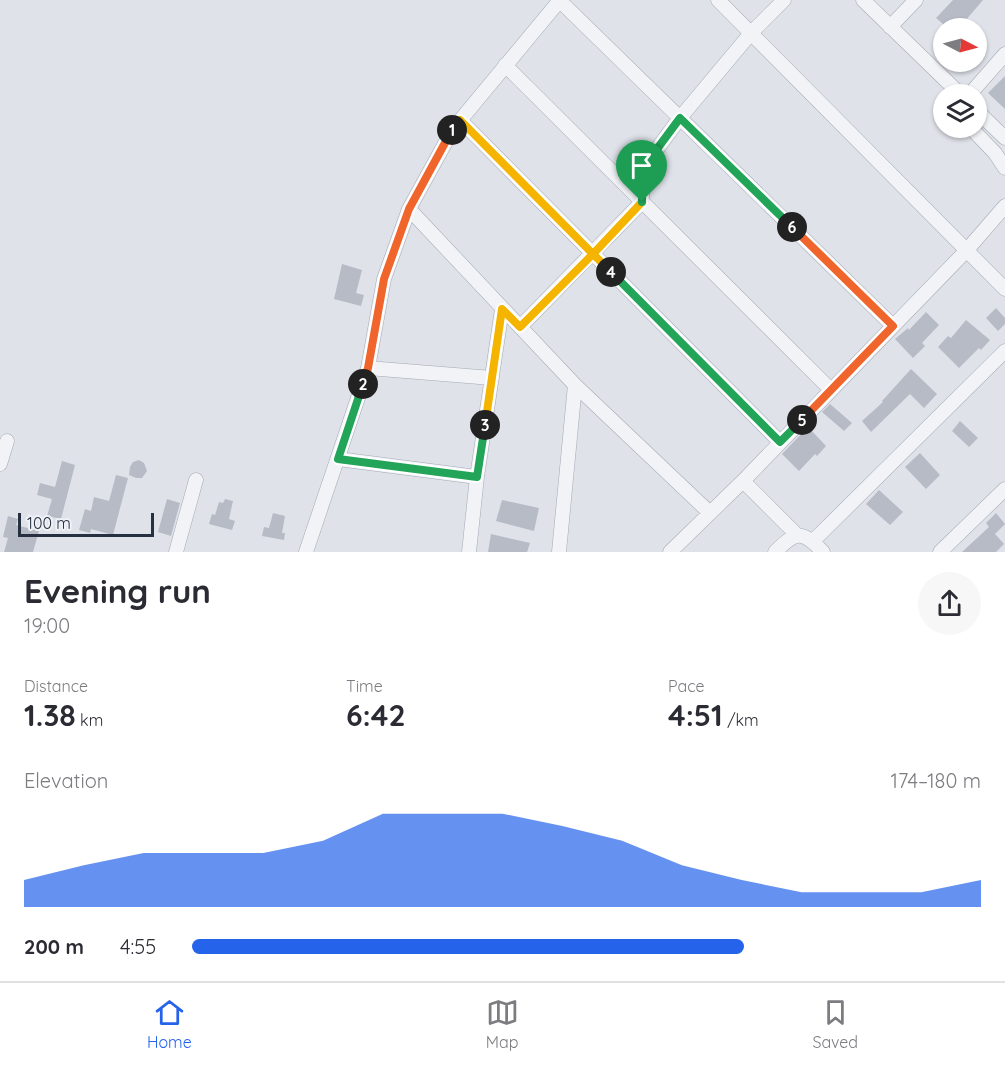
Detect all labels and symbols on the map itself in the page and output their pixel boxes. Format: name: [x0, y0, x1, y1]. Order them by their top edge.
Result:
north arrow: [933, 18, 987, 72]
pin: 1: [437, 115, 467, 145]
pin: [616, 140, 667, 202]
pin: 6: [777, 212, 807, 242]
pin: 4: [596, 257, 626, 287]
pin: 2: [348, 369, 378, 399]
pin: 5: [787, 405, 817, 435]
pin: 3: [470, 410, 500, 440]
scale bar: [18, 510, 154, 538]

